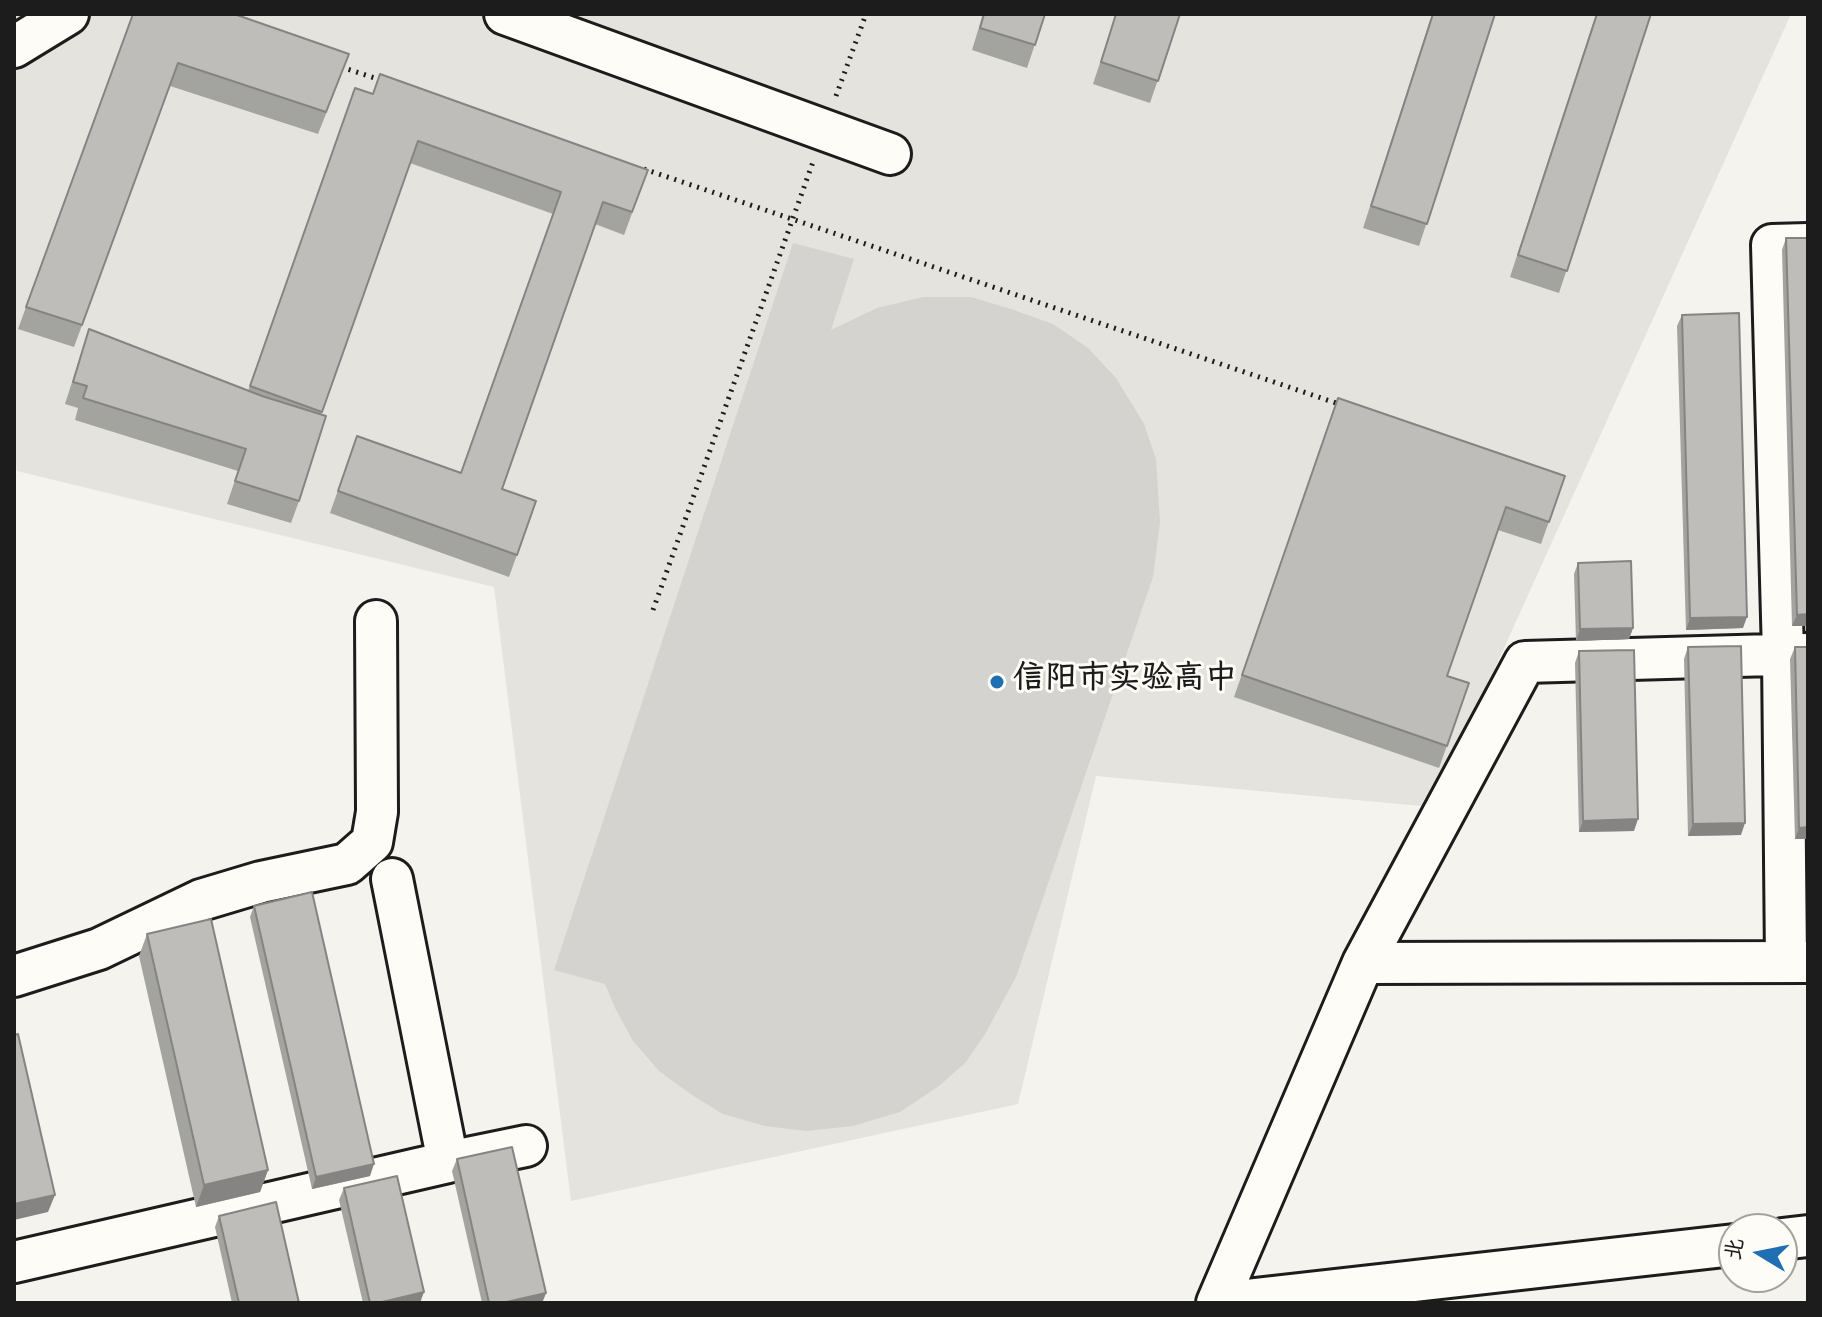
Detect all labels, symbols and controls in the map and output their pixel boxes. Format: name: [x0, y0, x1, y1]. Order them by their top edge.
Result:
place label: 信阳市实验高中: [1013, 663, 1237, 701]
marker: 信阳市实验高中: [988, 673, 1006, 691]
north arrow: [1718, 1213, 1798, 1293]
text: 北: [1719, 1236, 1754, 1263]

